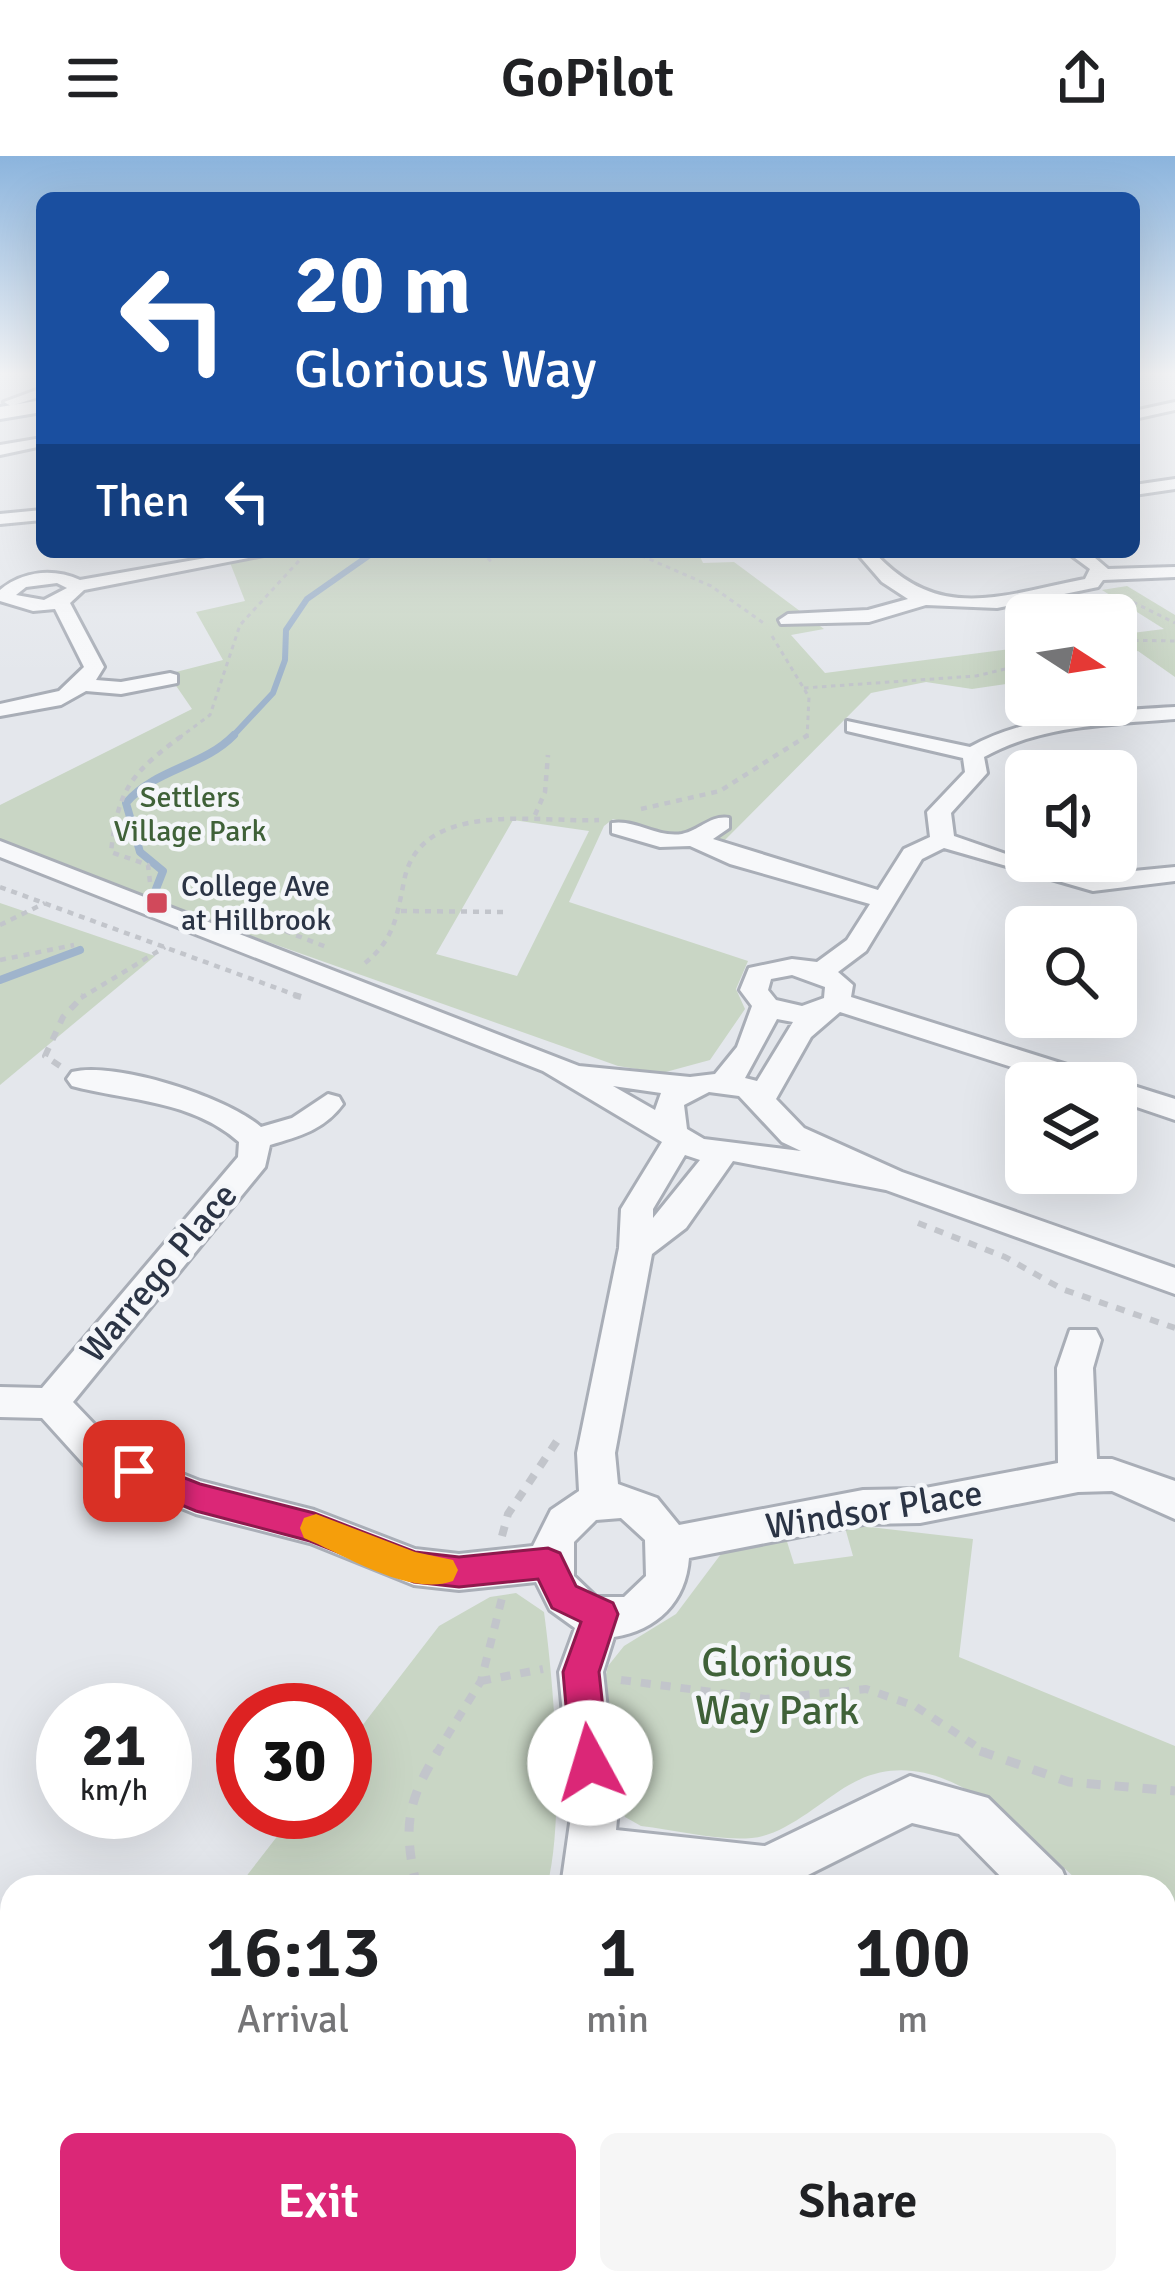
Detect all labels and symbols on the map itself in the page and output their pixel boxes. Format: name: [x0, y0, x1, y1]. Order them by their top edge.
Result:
north arrow: [1005, 594, 1137, 726]
park label: Settlers Village Park: [114, 779, 266, 850]
place label: College Ave at Hillbrook: [181, 868, 331, 939]
marker: College Ave at Hillbrook: [144, 890, 170, 916]
street label: Warrego Place: [71, 1174, 247, 1372]
pin: [83, 1420, 185, 1522]
street label: Windsor Place: [762, 1471, 986, 1549]
park label: Glorious Way Park: [695, 1637, 859, 1736]
speed limit sign: 30: [216, 1683, 372, 1839]
position arrow: [527, 1700, 653, 1826]

